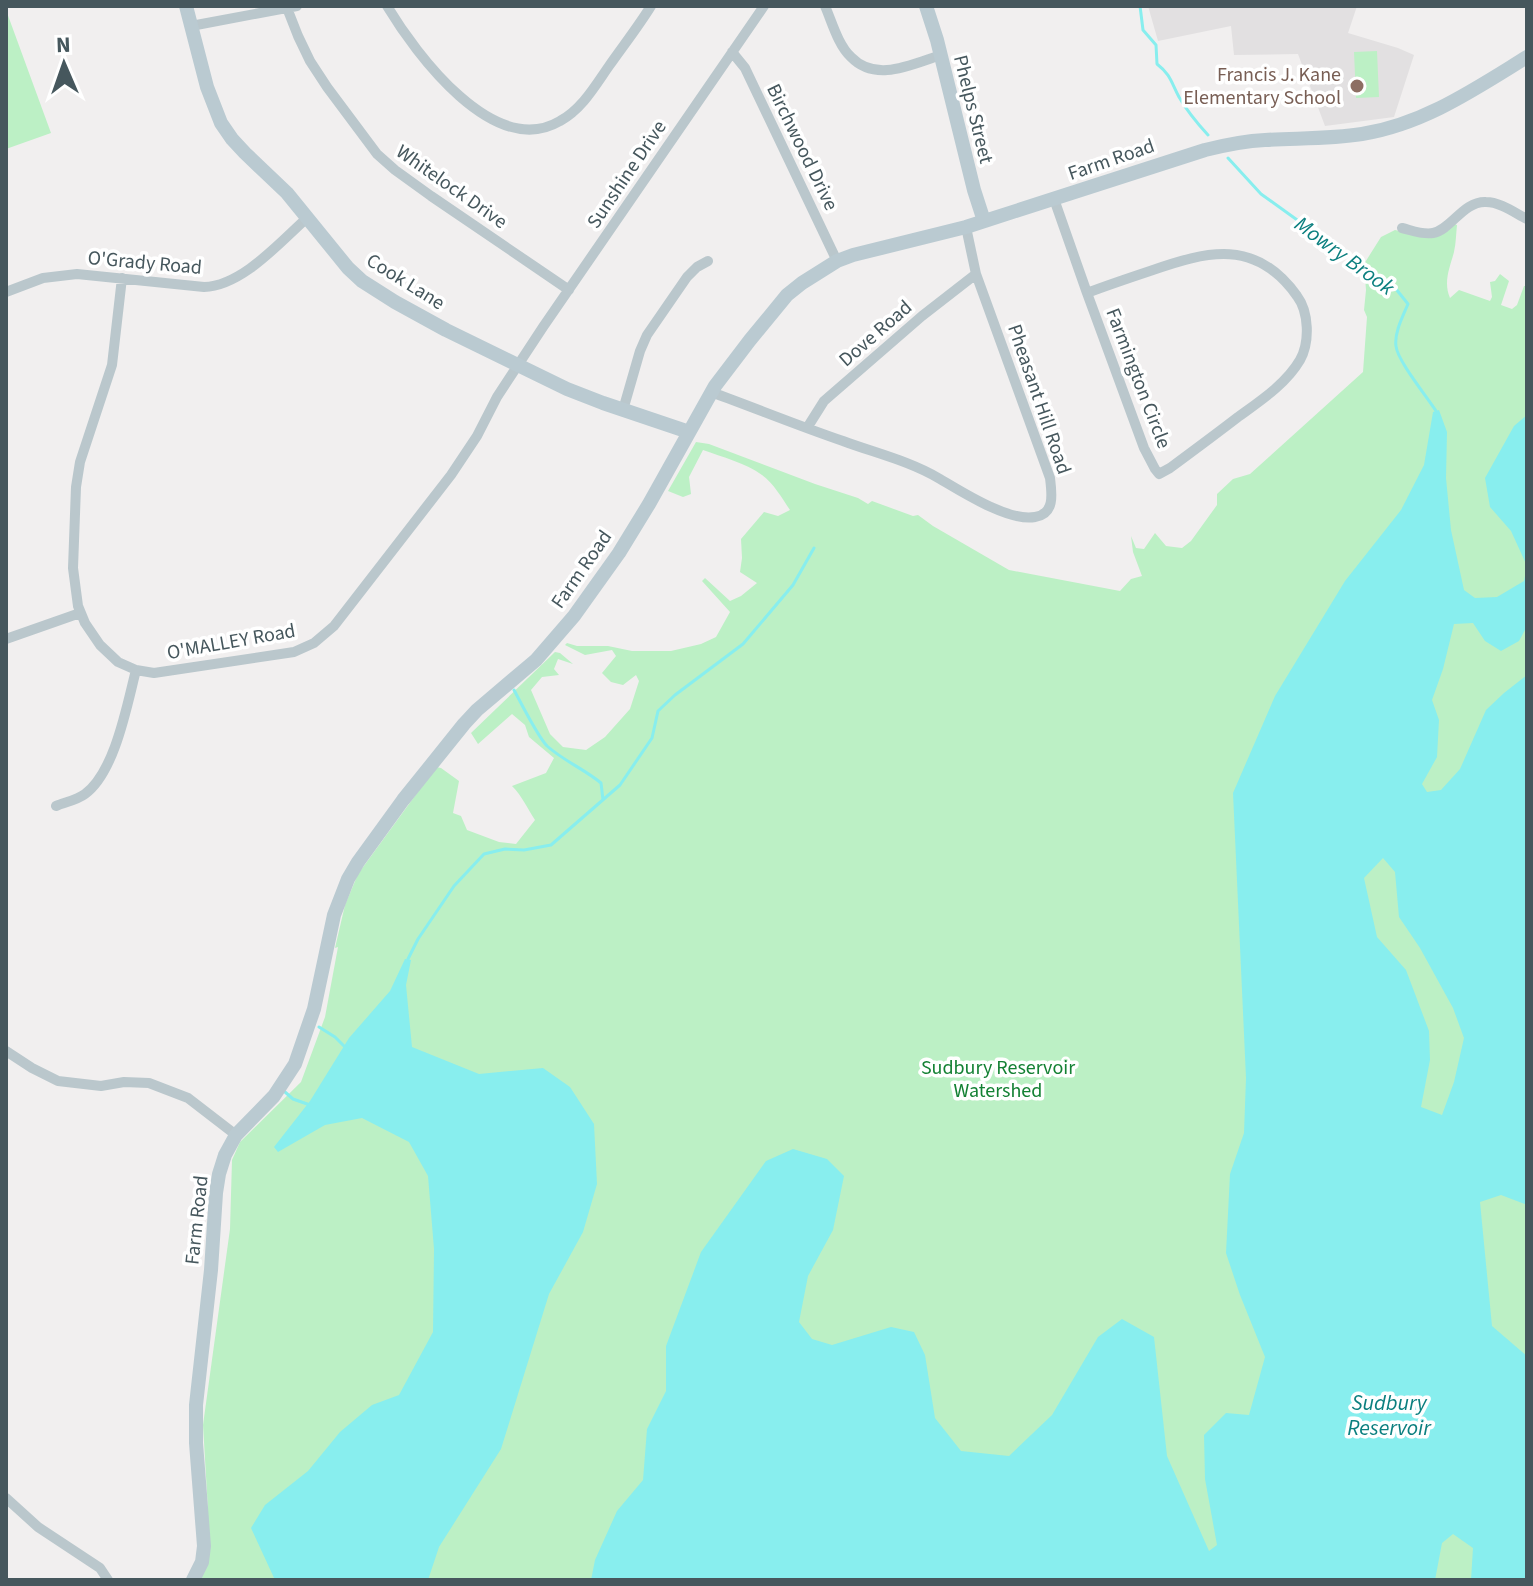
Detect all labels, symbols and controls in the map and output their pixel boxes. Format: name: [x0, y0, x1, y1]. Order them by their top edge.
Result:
north arrow: [24, 24, 104, 104]
text: N: [55, 29, 71, 61]
street label: Phelps Street: [946, 52, 1000, 167]
place label: Francis J. Kane Elementary School: [1183, 61, 1341, 112]
marker: Francis J. Kane Elementary School: [1348, 77, 1366, 95]
street label: Birchwood Drive: [759, 79, 845, 216]
street label: Sunshine Drive: [580, 115, 673, 234]
street label: Farm Road: [1064, 132, 1158, 188]
street label: Whitelock Drive: [390, 138, 513, 236]
water label: Mowry Brook: [1288, 208, 1402, 303]
street label: O'Grady Road: [87, 244, 203, 282]
street label: Cook Lane: [361, 247, 450, 317]
street label: Dove Road: [833, 294, 918, 374]
street label: Farmington Circle: [1098, 304, 1178, 453]
street label: Pheasant Hill Road: [1000, 320, 1078, 478]
street label: Farm Road: [545, 525, 619, 614]
street label: O'MALLEY Road: [165, 617, 298, 667]
park label: Sudbury Reservoir Watershed: [921, 1054, 1075, 1105]
street label: Farm Road: [178, 1174, 216, 1266]
water label: Sudbury Reservoir: [1347, 1387, 1432, 1444]

